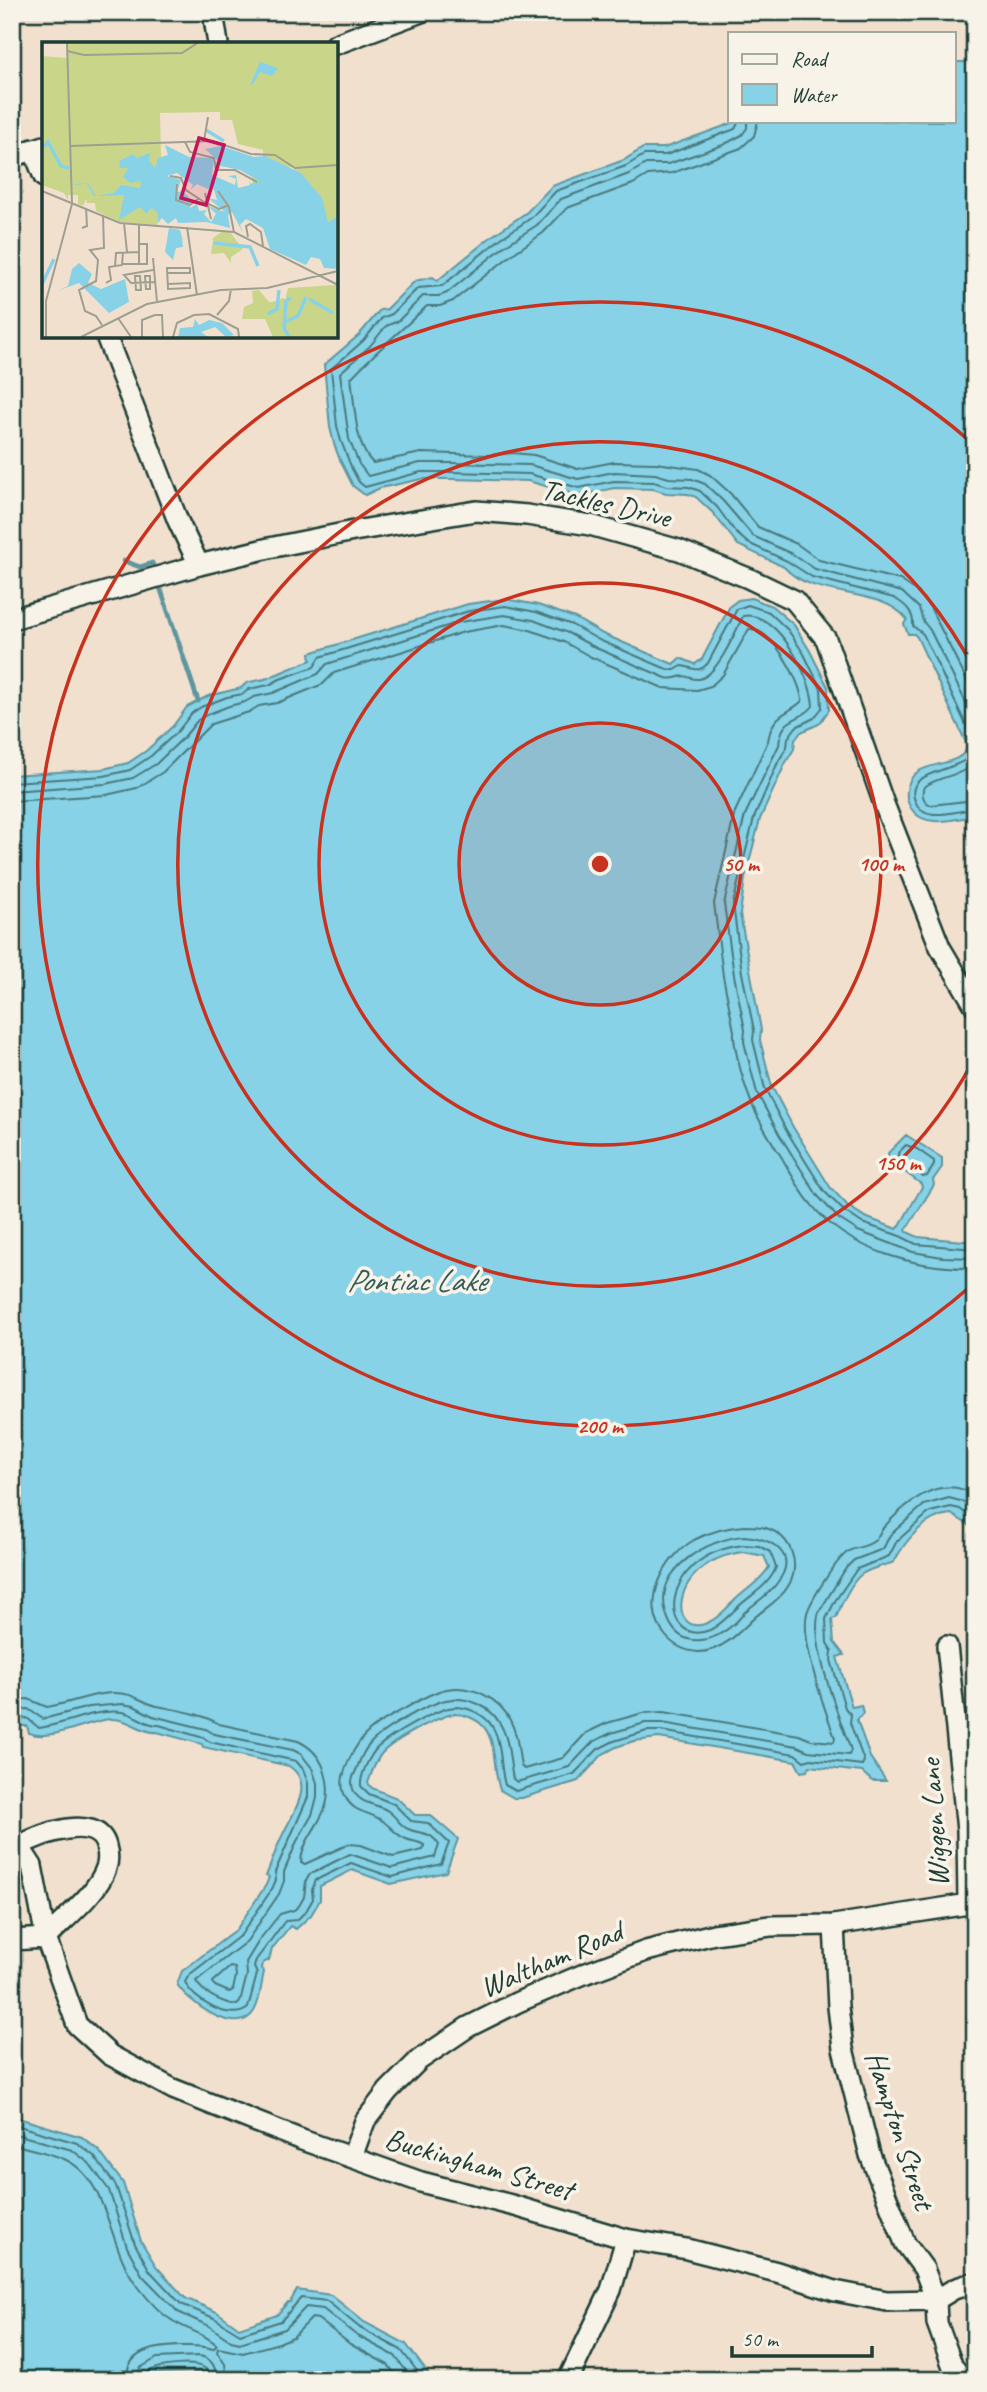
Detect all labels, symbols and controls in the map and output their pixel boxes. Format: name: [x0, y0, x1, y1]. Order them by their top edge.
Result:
legend: [728, 32, 956, 122]
inset map: [42, 42, 338, 338]
text: Road: [791, 46, 830, 72]
text: Water: [791, 82, 838, 108]
street label: Tackles Drive: [538, 470, 677, 537]
text: 50 m: [723, 851, 761, 877]
text: 100 m: [858, 851, 906, 877]
centre of rings: [588, 852, 612, 876]
text: 150 m: [875, 1150, 923, 1176]
water label: Pontiac Lake: [347, 1260, 490, 1301]
text: 200 m: [577, 1413, 625, 1439]
street label: Wiggen Lane: [910, 1755, 957, 1888]
street label: Waltham Road: [474, 1910, 632, 2006]
street label: Hampton Street: [857, 2046, 944, 2217]
street label: Buckingham Street: [381, 2119, 581, 2210]
scale bar: [732, 2315, 872, 2359]
text: 50 m: [742, 2326, 780, 2352]

